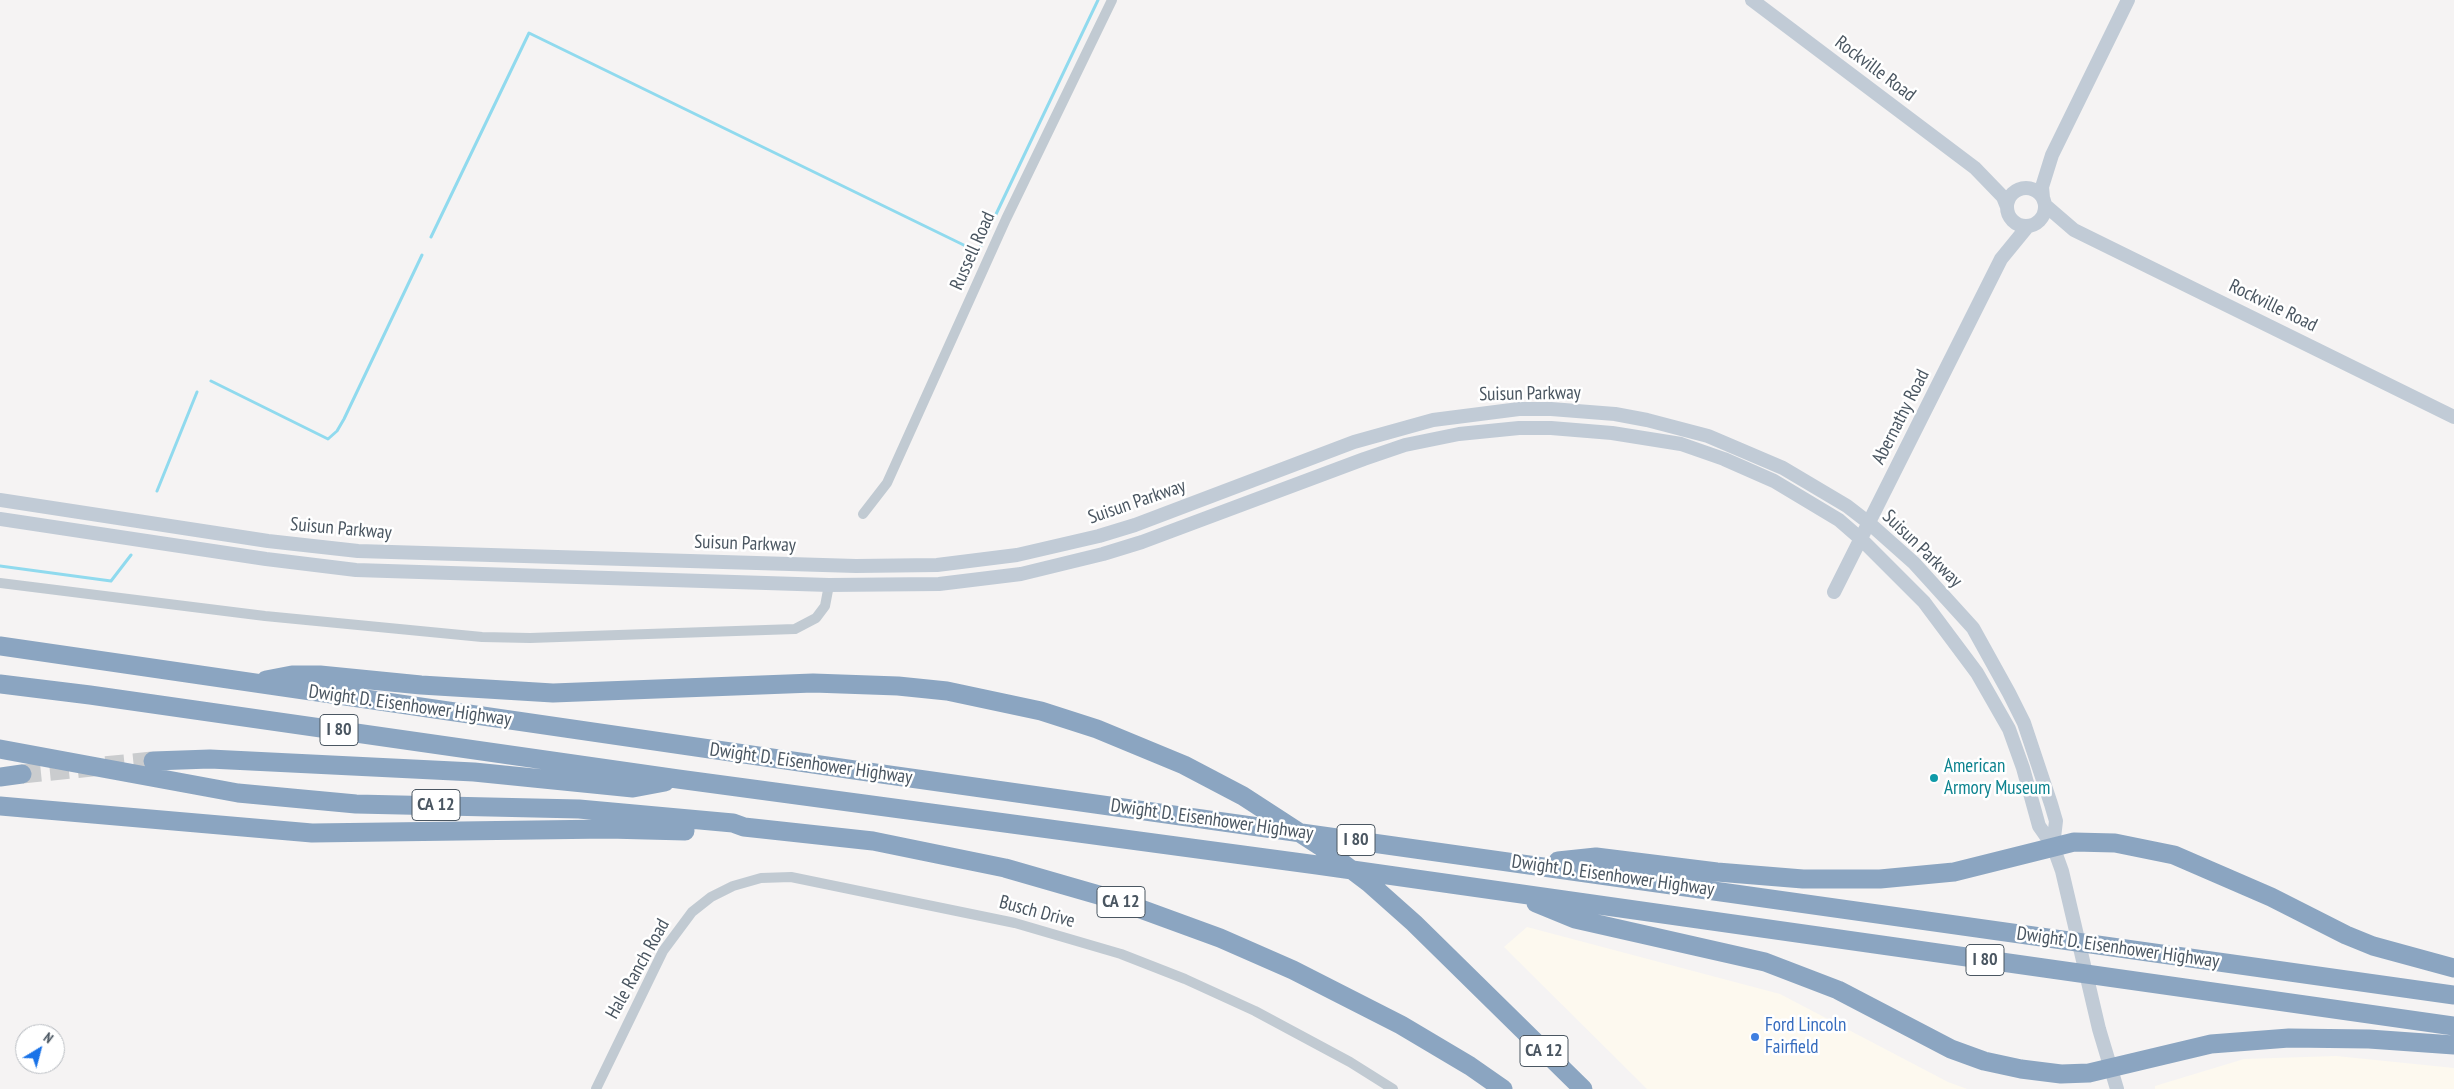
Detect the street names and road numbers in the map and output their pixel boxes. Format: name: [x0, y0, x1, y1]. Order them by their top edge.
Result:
street label: Rockville Road: [1830, 31, 1920, 107]
street label: Russell Road: [946, 208, 1000, 294]
street label: Rockville Road: [2225, 275, 2321, 337]
street label: Abernathy Road: [1867, 366, 1935, 468]
street label: Suisun Parkway: [1479, 382, 1581, 406]
street label: Suisun Parkway: [1085, 475, 1189, 529]
street label: Suisun Parkway: [1877, 505, 1967, 593]
street label: Suisun Parkway: [289, 513, 393, 545]
street label: Suisun Parkway: [694, 531, 796, 557]
street label: Dwight D. Eisenhower Highway: [307, 680, 513, 732]
road number: I 80: [320, 714, 358, 746]
street label: Dwight D. Eisenhower Highway: [708, 738, 914, 790]
road number: CA 12: [412, 790, 460, 820]
street label: Dwight D. Eisenhower Highway: [1109, 794, 1315, 846]
road number: I 80: [1337, 824, 1375, 856]
street label: Dwight D. Eisenhower Highway: [1510, 850, 1716, 902]
road number: CA 12: [1097, 886, 1145, 918]
street label: Busch Drive: [997, 891, 1077, 933]
street label: Hale Ranch Road: [601, 915, 675, 1023]
street label: Dwight D. Eisenhower Highway: [2015, 922, 2221, 974]
road number: I 80: [1966, 944, 2004, 976]
road number: CA 12: [1520, 1036, 1568, 1066]

